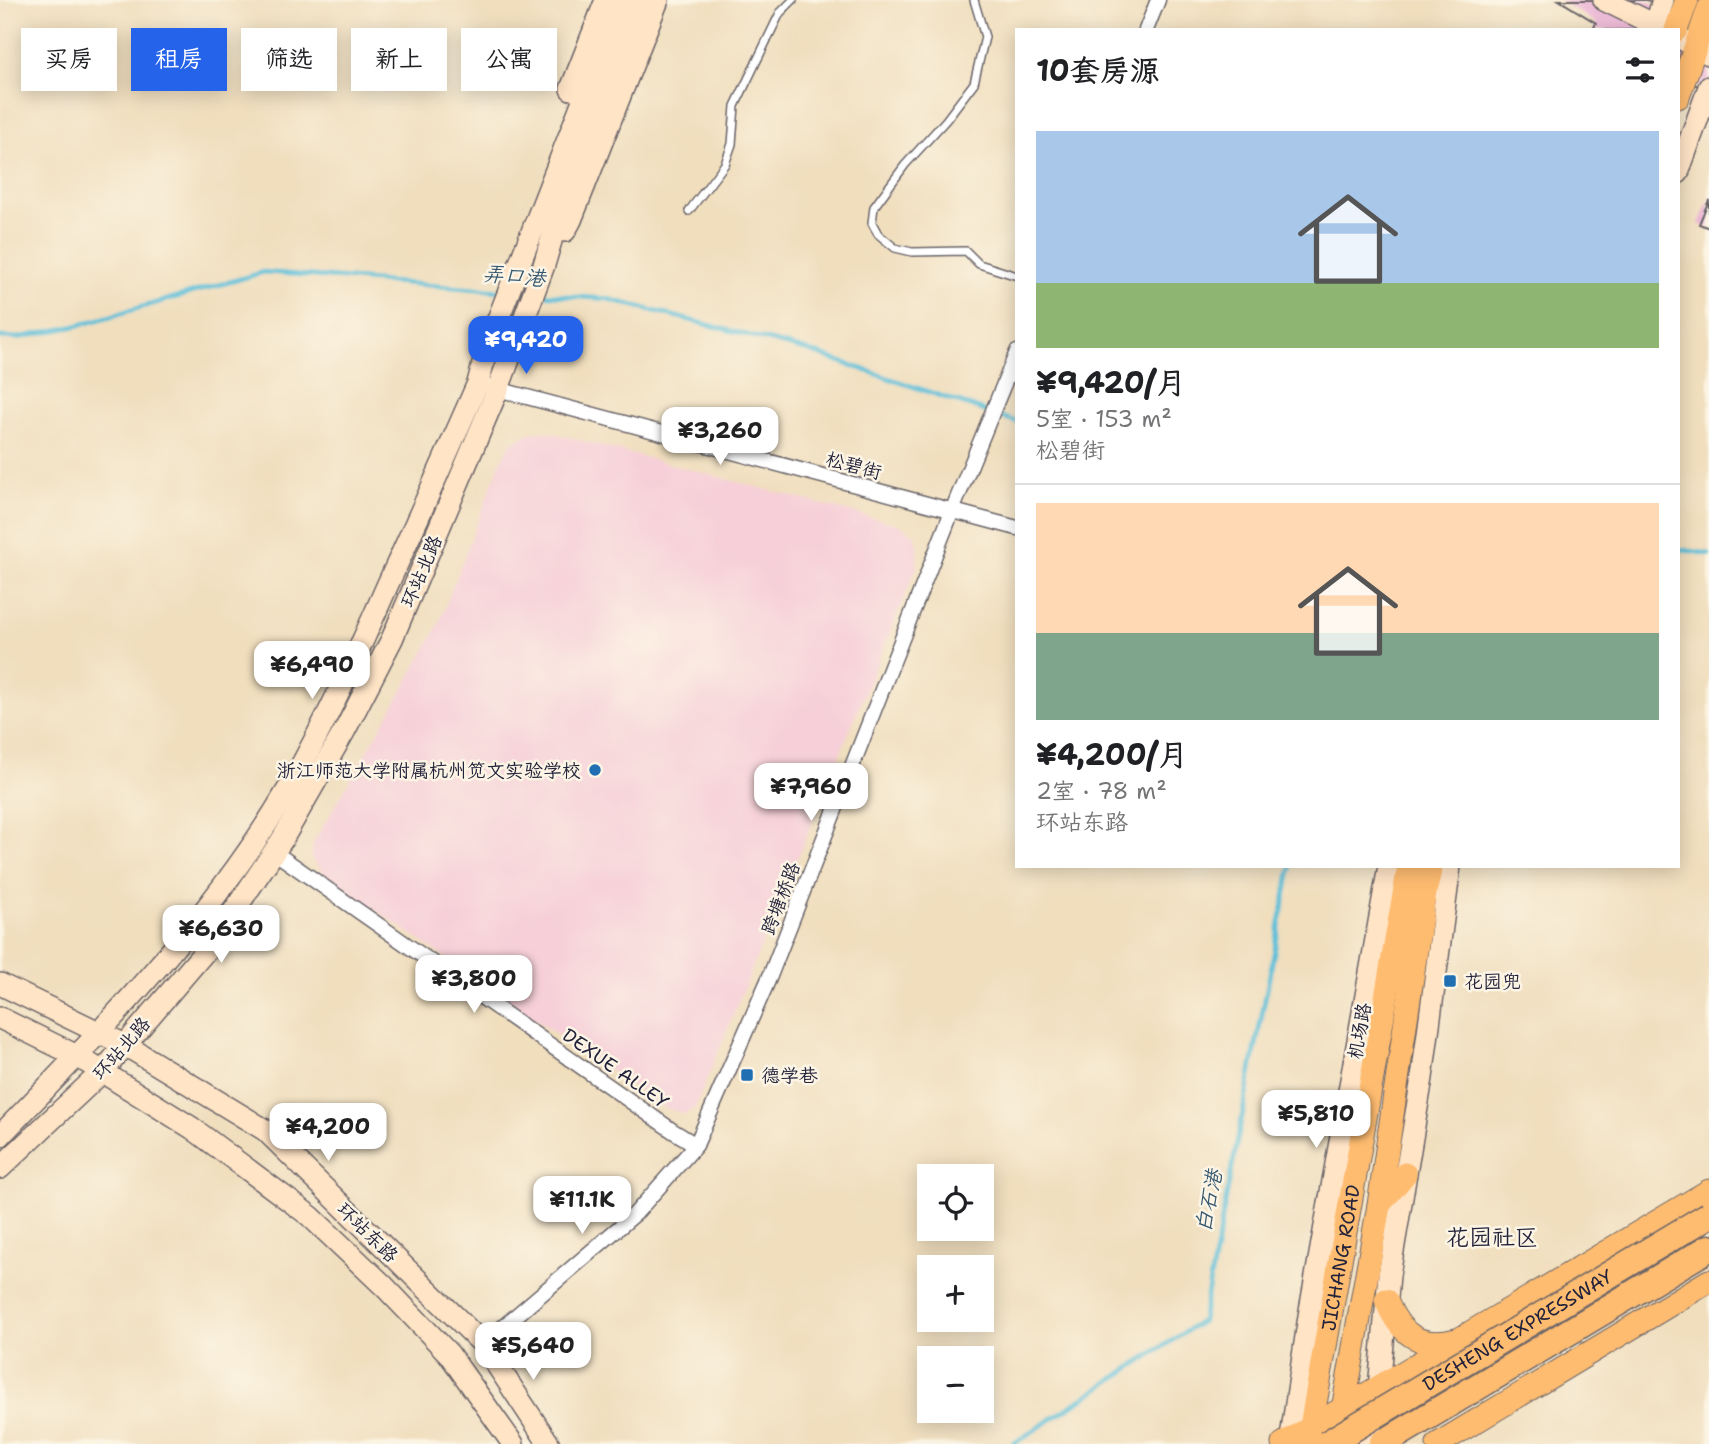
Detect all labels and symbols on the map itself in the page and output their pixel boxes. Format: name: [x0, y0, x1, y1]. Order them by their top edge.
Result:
water label: 弄口港: [481, 259, 549, 293]
pin: ¥9,420: [469, 316, 583, 376]
pin: ¥3,260: [663, 407, 777, 467]
street label: 松碧街: [823, 446, 885, 485]
street label: 环站北路: [395, 531, 448, 611]
pin: ¥6,490: [255, 642, 369, 701]
place label: 浙江师范大学附属杭州笕文实验学校: [277, 758, 581, 783]
marker: 浙江师范大学附属杭州笕文实验学校: [587, 762, 603, 778]
pin: ¥7,960: [754, 764, 868, 823]
street label: 跨塘桥路: [755, 858, 806, 938]
pin: ¥6,630: [164, 906, 278, 965]
pin: ¥3,800: [417, 956, 531, 1015]
place label: 花园兜: [1464, 969, 1521, 994]
marker: 花园兜: [1442, 973, 1458, 989]
street label: 机场路: [1342, 1001, 1377, 1061]
street label: 环站北路: [87, 1011, 156, 1085]
street label: DEXUE ALLEY: [558, 1022, 674, 1115]
place label: 德学巷: [761, 1063, 818, 1088]
marker: 德学巷: [739, 1067, 755, 1083]
pin: ¥5,810: [1259, 1090, 1373, 1150]
pin: ¥4,200: [271, 1104, 385, 1163]
water label: 白石港: [1189, 1165, 1229, 1235]
pin: ¥11.1K: [525, 1176, 639, 1236]
street label: JICHANG ROAD: [1316, 1183, 1366, 1333]
street label: 环站东路: [332, 1197, 404, 1268]
district label: 花园社区: [1446, 1222, 1538, 1252]
street label: DESHENG EXPRESSWAY: [1418, 1263, 1618, 1397]
pin: ¥5,640: [476, 1322, 590, 1382]

